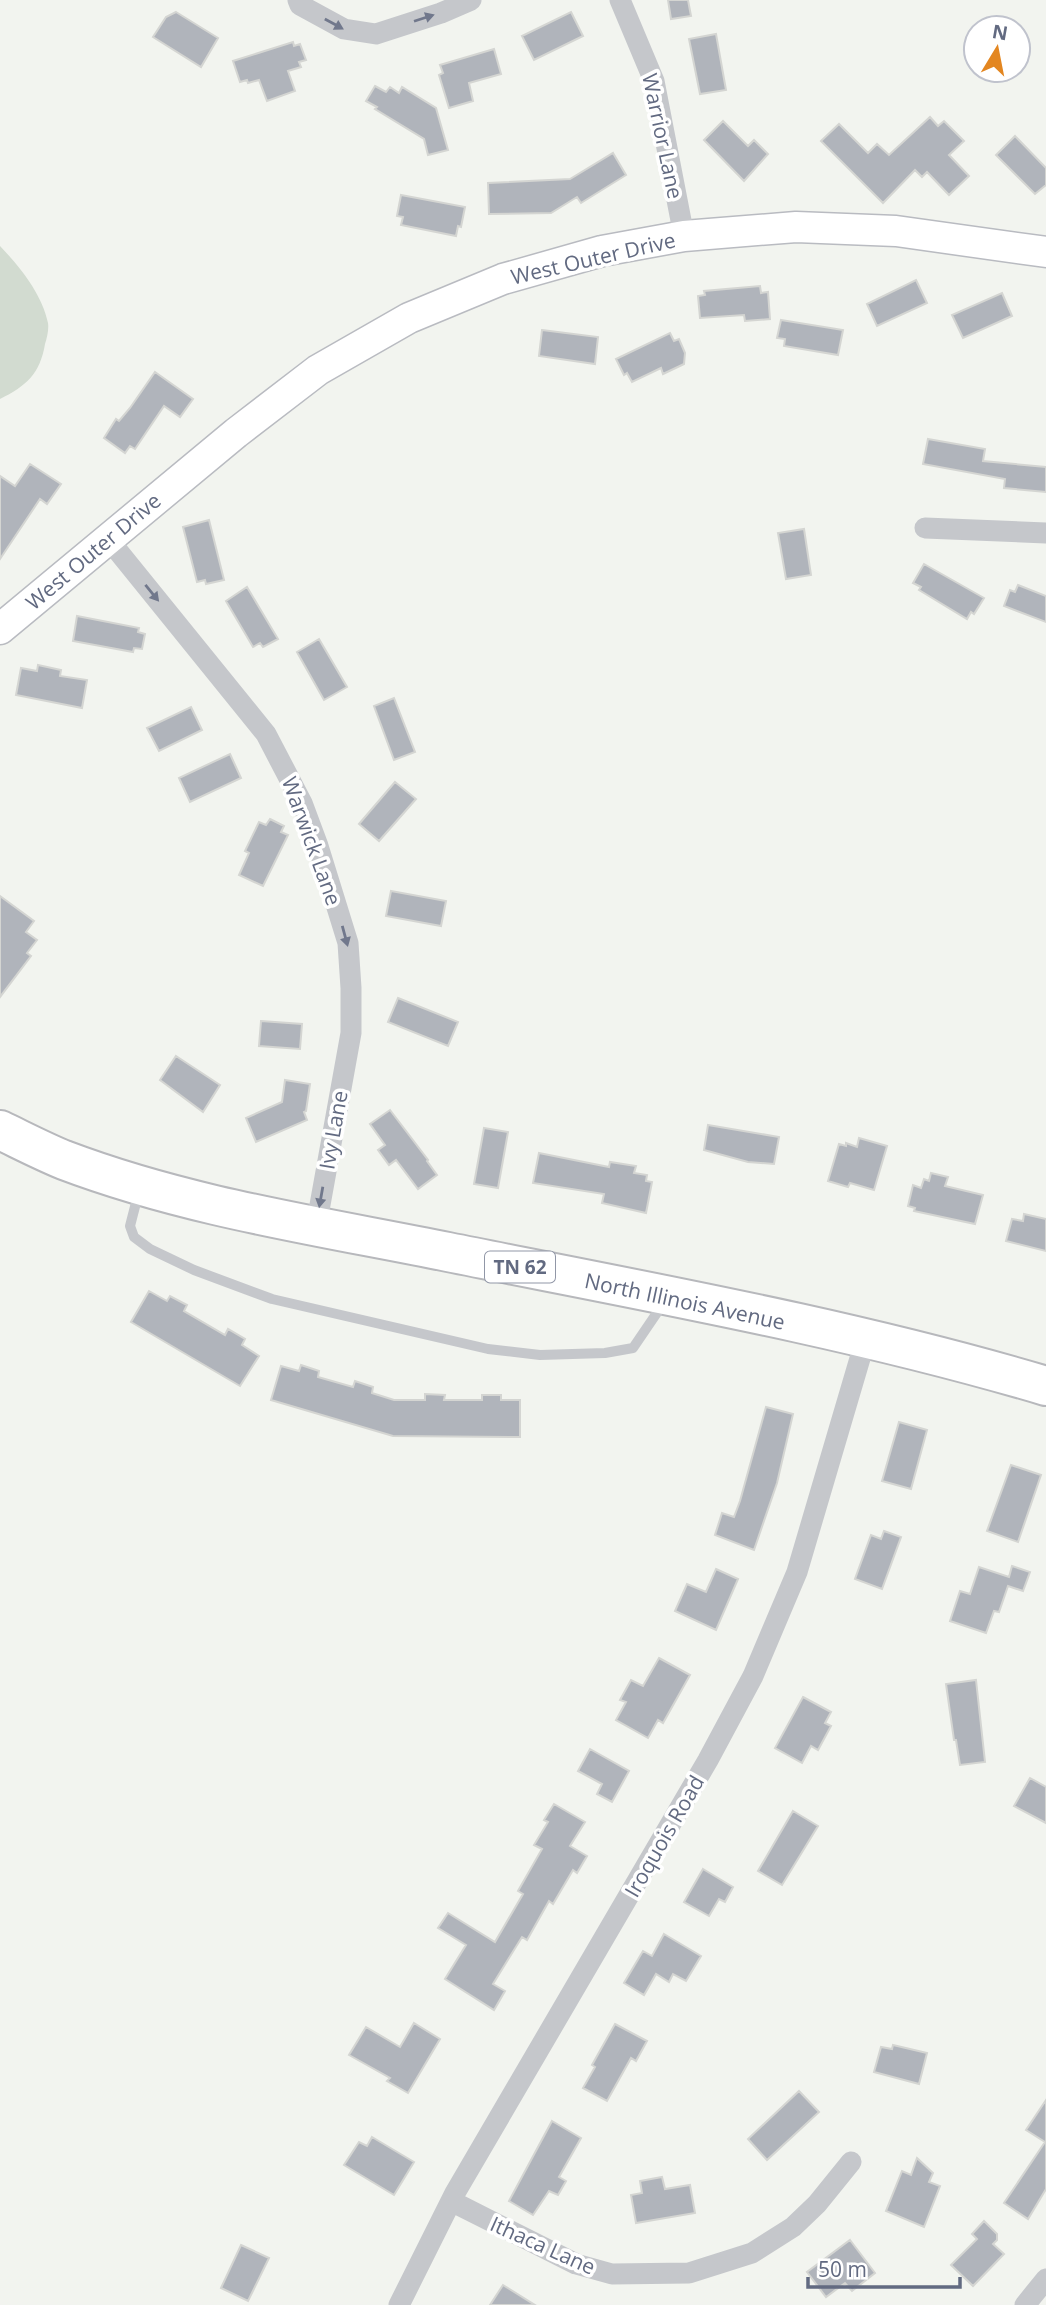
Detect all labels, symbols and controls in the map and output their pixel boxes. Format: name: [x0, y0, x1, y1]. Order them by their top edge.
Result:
one-way arrow: [414, 13, 435, 23]
north arrow: [962, 14, 1032, 84]
one-way arrow: [324, 18, 344, 30]
text: N: [990, 18, 1010, 46]
street label: Warrior Lane: [636, 71, 690, 201]
street label: West Outer Drive: [508, 225, 678, 291]
street label: West Outer Drive: [20, 486, 166, 616]
one-way arrow: [145, 584, 160, 602]
street label: Warwick Lane: [276, 773, 348, 909]
one-way arrow: [341, 926, 351, 947]
street label: Ivy Lane: [312, 1088, 354, 1172]
one-way arrow: [315, 1186, 326, 1208]
road number: TN 62: [485, 1252, 555, 1282]
street label: North Illinois Avenue: [582, 1266, 788, 1336]
street label: Iroquois Road: [618, 1770, 710, 1902]
street label: Ithaca Lane: [486, 2209, 600, 2281]
scale bar: [808, 2246, 960, 2290]
text: 50 m: [818, 2255, 867, 2283]

